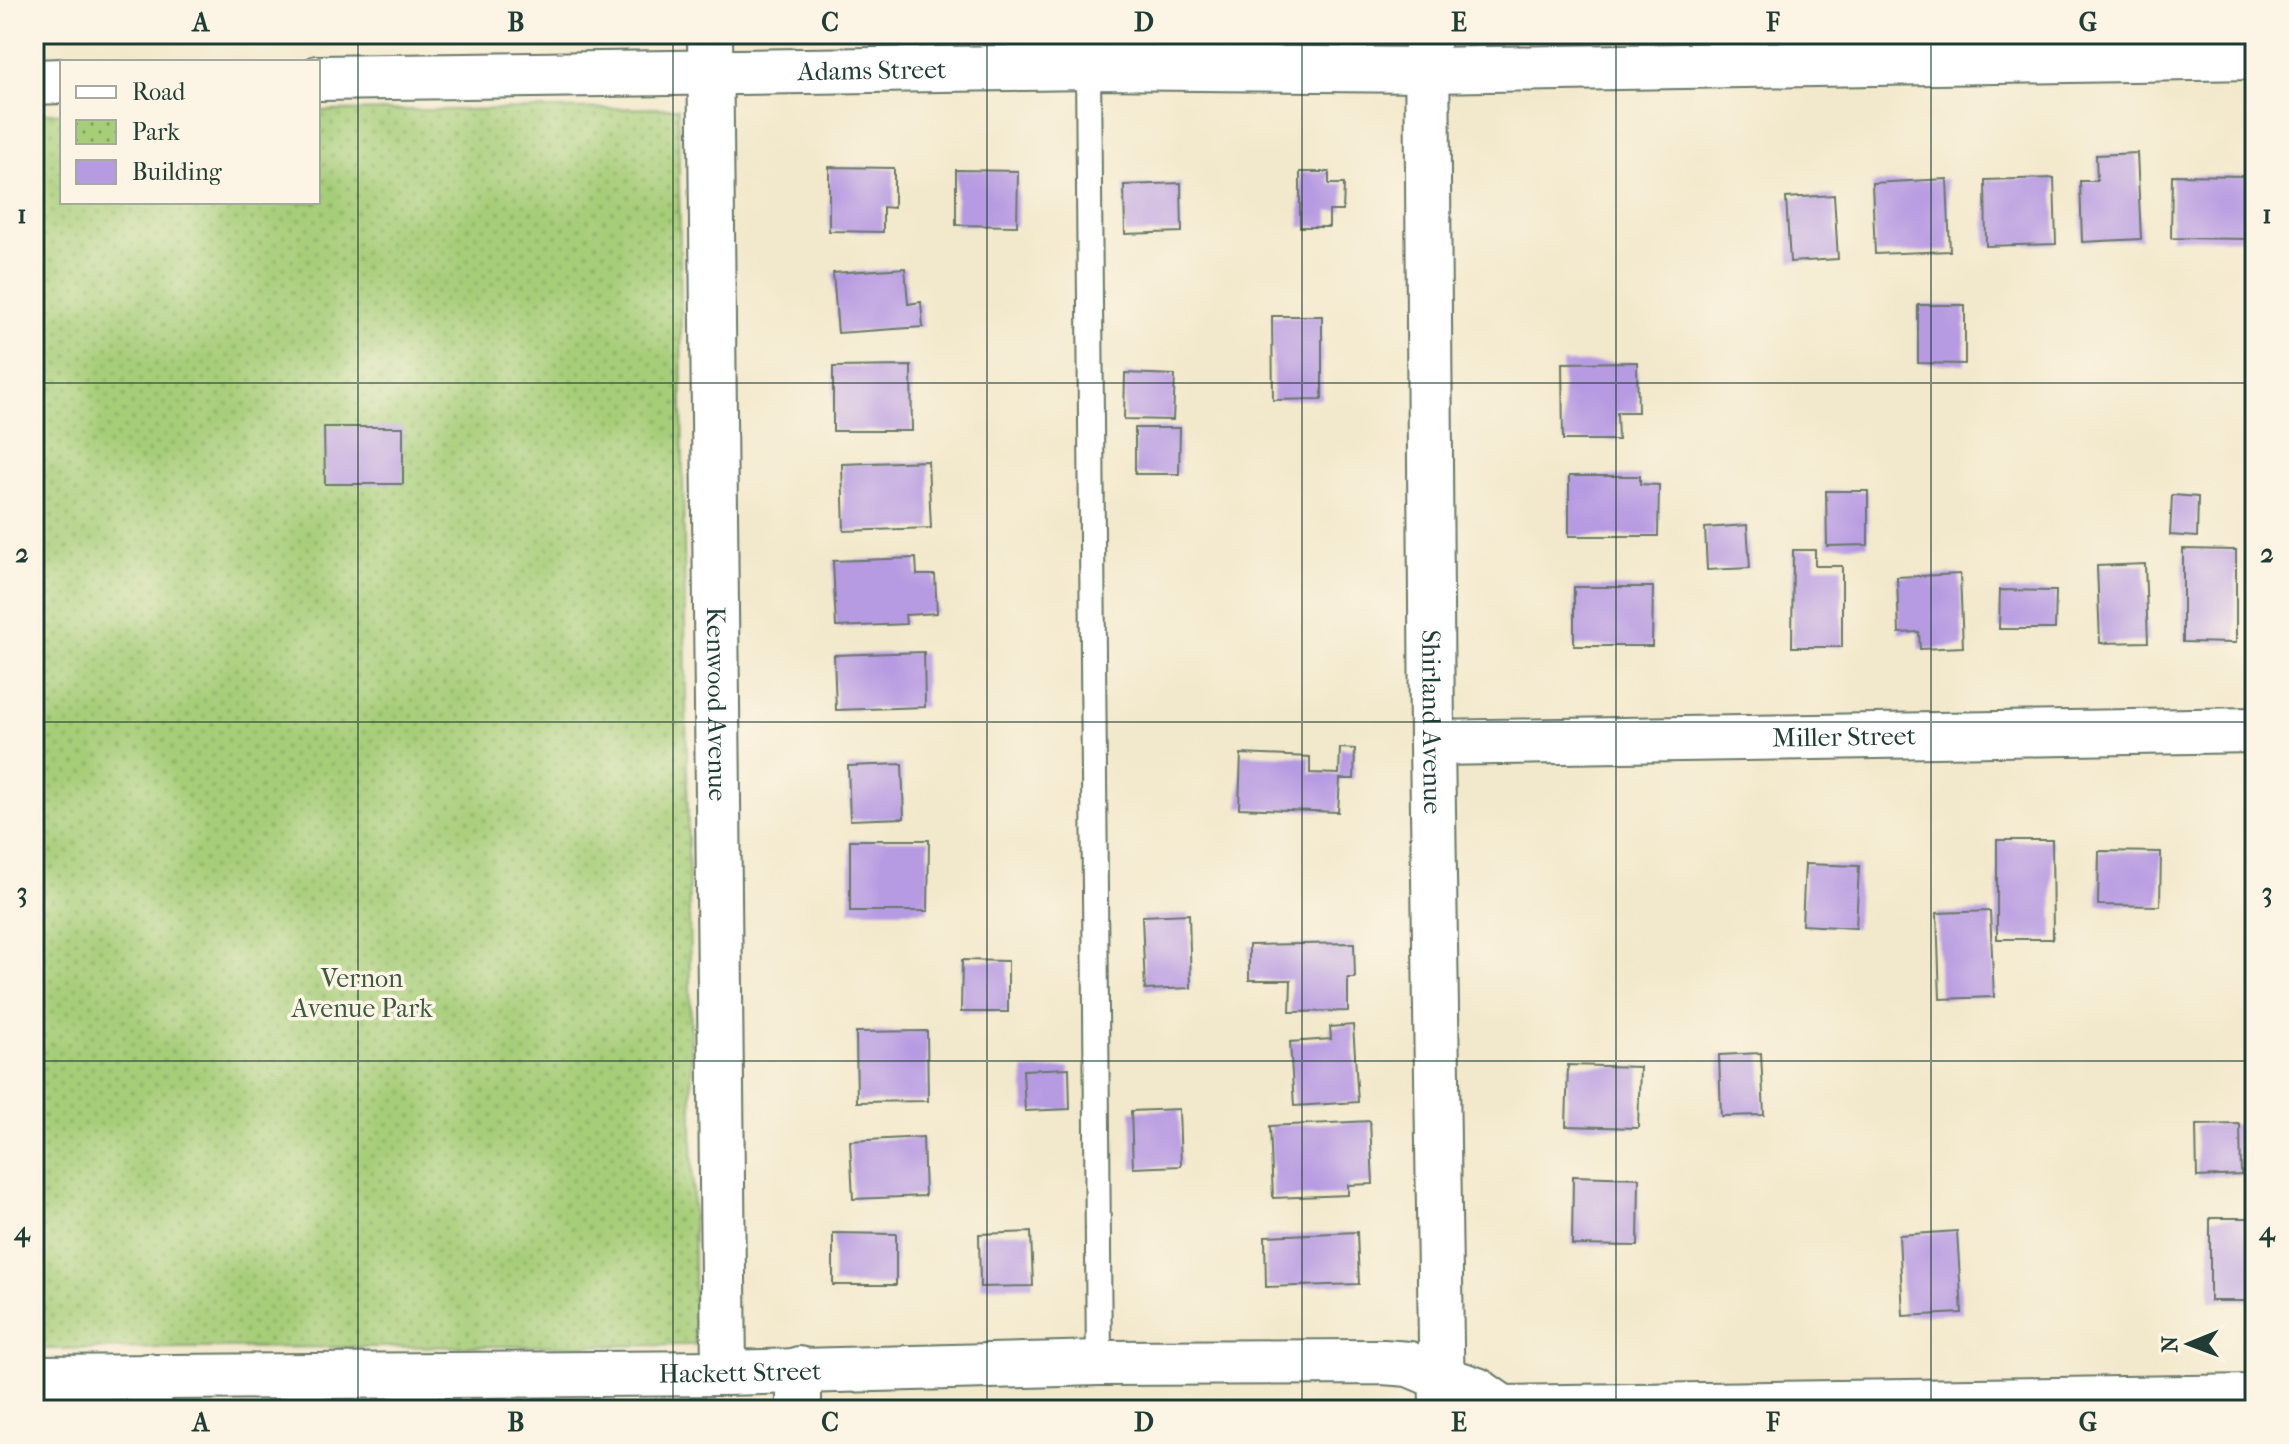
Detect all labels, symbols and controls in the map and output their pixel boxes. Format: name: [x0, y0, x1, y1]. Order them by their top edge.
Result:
text: A: [191, 7, 211, 38]
text: B: [508, 7, 525, 38]
text: C: [821, 7, 839, 38]
text: D: [1134, 7, 1154, 38]
text: E: [1451, 7, 1467, 38]
text: F: [1765, 7, 1780, 38]
text: G: [2079, 7, 2097, 38]
street label: Adams Street: [796, 54, 947, 87]
legend: [60, 60, 320, 204]
text: Road: [132, 78, 186, 106]
text: Park: [132, 118, 180, 146]
text: Building: [132, 158, 223, 186]
text: 1: [17, 199, 27, 230]
text: 1: [2262, 199, 2272, 230]
text: 2: [15, 538, 29, 569]
text: 2: [2260, 538, 2274, 569]
street label: Kenwood Avenue: [700, 606, 733, 802]
street label: Shirland Avenue: [1415, 630, 1448, 815]
street label: Miller Street: [1772, 720, 1917, 754]
text: 3: [17, 877, 27, 908]
text: 3: [2262, 877, 2272, 908]
park label: Vernon Avenue Park: [290, 963, 433, 1024]
text: 4: [13, 1216, 31, 1248]
text: 4: [2258, 1216, 2276, 1248]
north arrow: [2149, 1304, 2229, 1384]
text: N: [2157, 1335, 2183, 1353]
street label: Hackett Street: [659, 1355, 822, 1389]
text: A: [191, 1407, 211, 1438]
text: B: [508, 1407, 525, 1438]
text: C: [821, 1407, 839, 1438]
text: D: [1134, 1407, 1154, 1438]
text: E: [1451, 1407, 1467, 1438]
text: F: [1765, 1407, 1780, 1438]
text: G: [2079, 1407, 2097, 1438]

